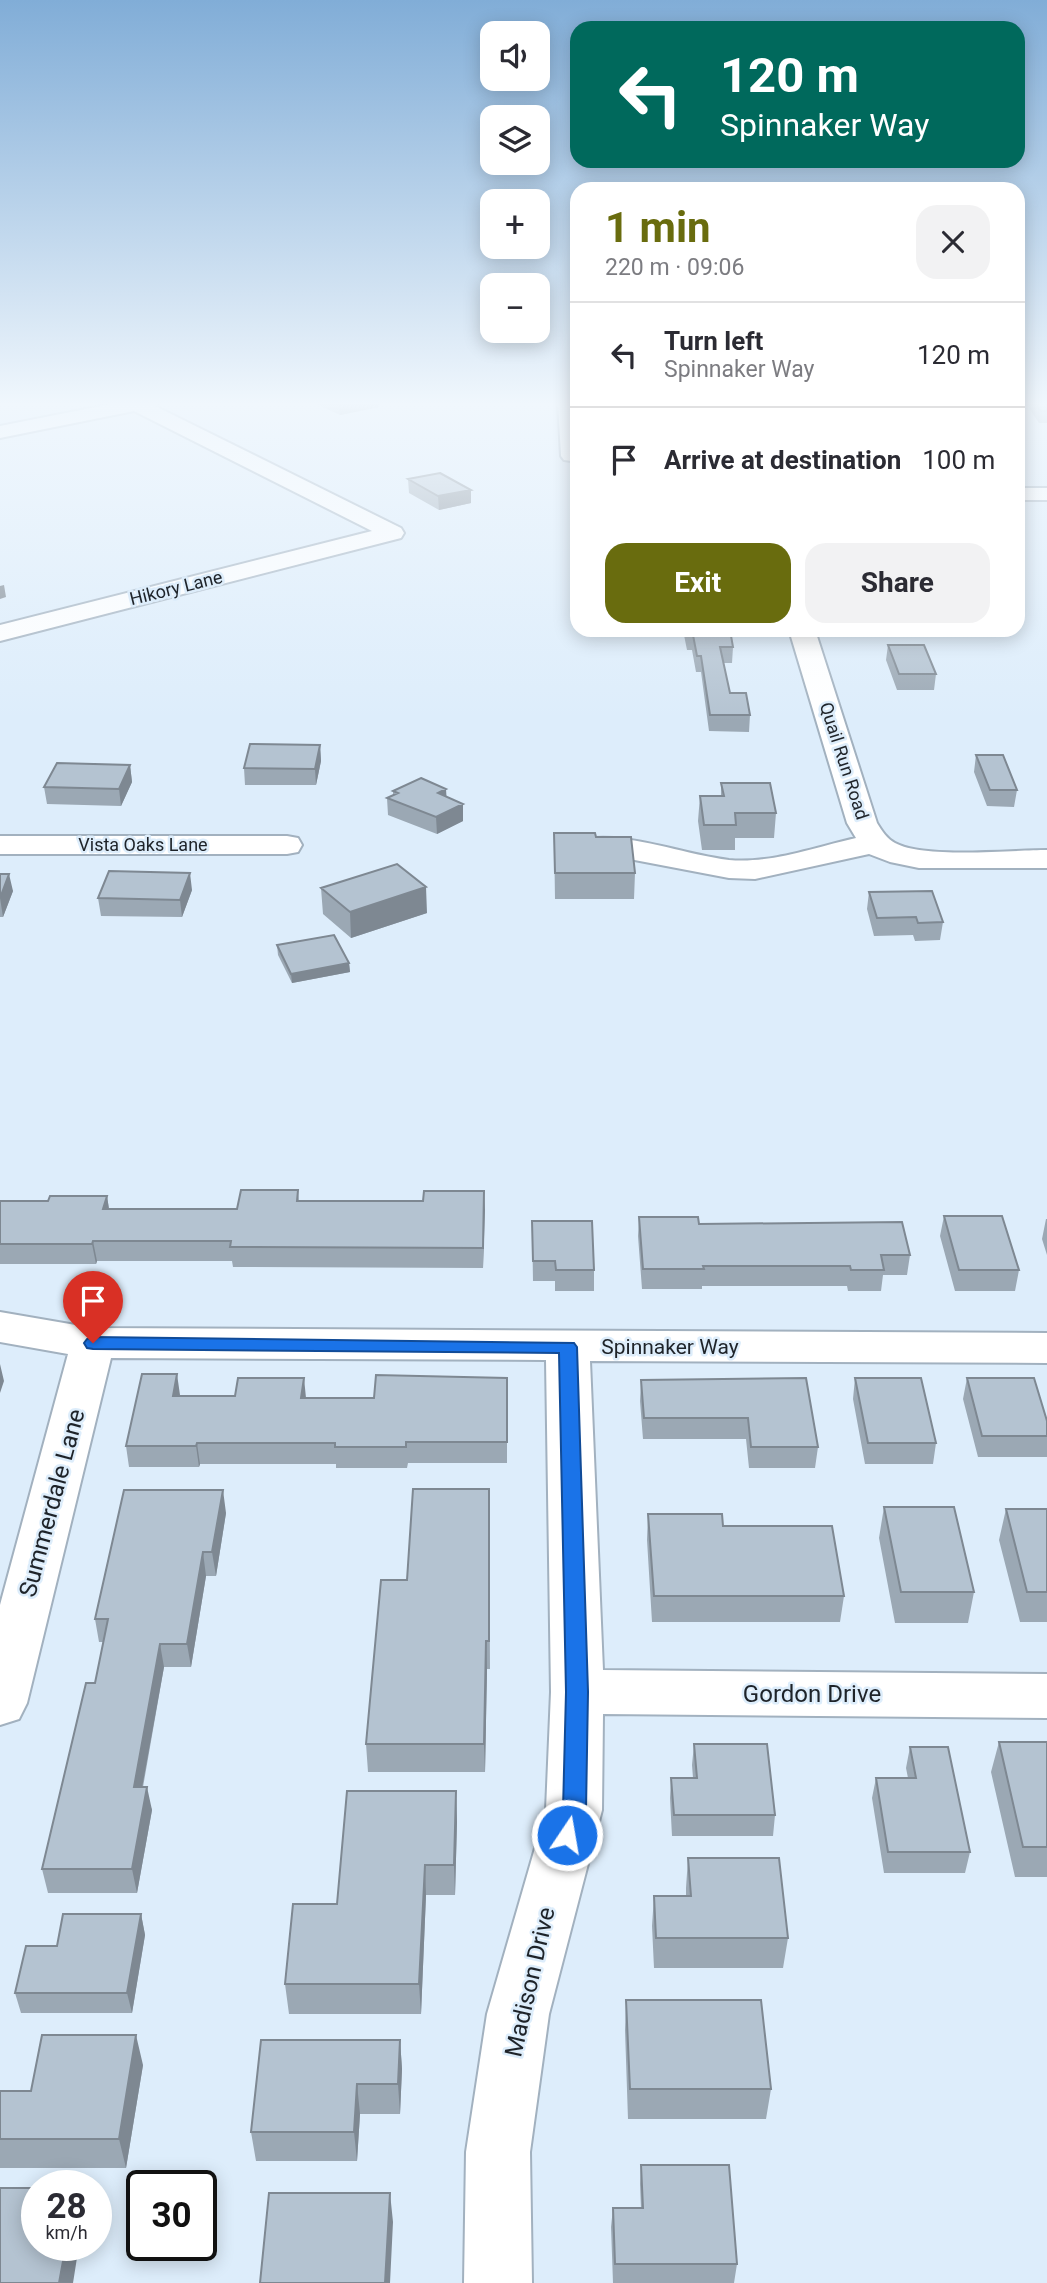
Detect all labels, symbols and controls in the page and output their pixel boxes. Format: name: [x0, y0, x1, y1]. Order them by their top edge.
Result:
map controls: [480, 21, 550, 343]
button: sound: [480, 21, 550, 91]
text: 120 m: [720, 47, 859, 104]
icon: left: [605, 49, 696, 140]
button: layers: [480, 105, 550, 175]
text: Spinnaker Way: [720, 106, 929, 144]
button: +: [480, 189, 550, 259]
text: 1 min: [605, 203, 711, 252]
button: close: [916, 205, 990, 279]
text: 220 m · 09:06: [605, 254, 744, 281]
button: −: [480, 273, 550, 343]
text: Turn left: [664, 326, 763, 356]
icon: left: [605, 336, 643, 374]
text: 120 m: [917, 340, 990, 370]
text: Spinnaker Way: [664, 356, 814, 383]
icon: arrive: [605, 441, 643, 479]
text: Arrive at destination: [664, 445, 901, 475]
text: 100 m: [922, 445, 995, 475]
button: Exit: [605, 543, 791, 623]
button: Share: [805, 543, 990, 623]
street label: Hikory Lane: [127, 566, 224, 609]
street label: Quail Run Road: [816, 700, 873, 822]
street label: Vista Oaks Lane: [78, 834, 208, 855]
pin: [63, 1271, 123, 1343]
icon: arrive: [74, 1282, 112, 1320]
street label: Spinnaker Way: [601, 1335, 739, 1359]
street label: Summerdale Lane: [13, 1406, 91, 1600]
street label: Gordon Drive: [743, 1680, 881, 1708]
position arrow: [530, 1798, 604, 1872]
street label: Madison Drive: [499, 1905, 561, 2059]
speed limit sign: 30: [126, 2170, 217, 2261]
text: 28: [46, 2186, 87, 2227]
text: km/h: [45, 2222, 88, 2243]

